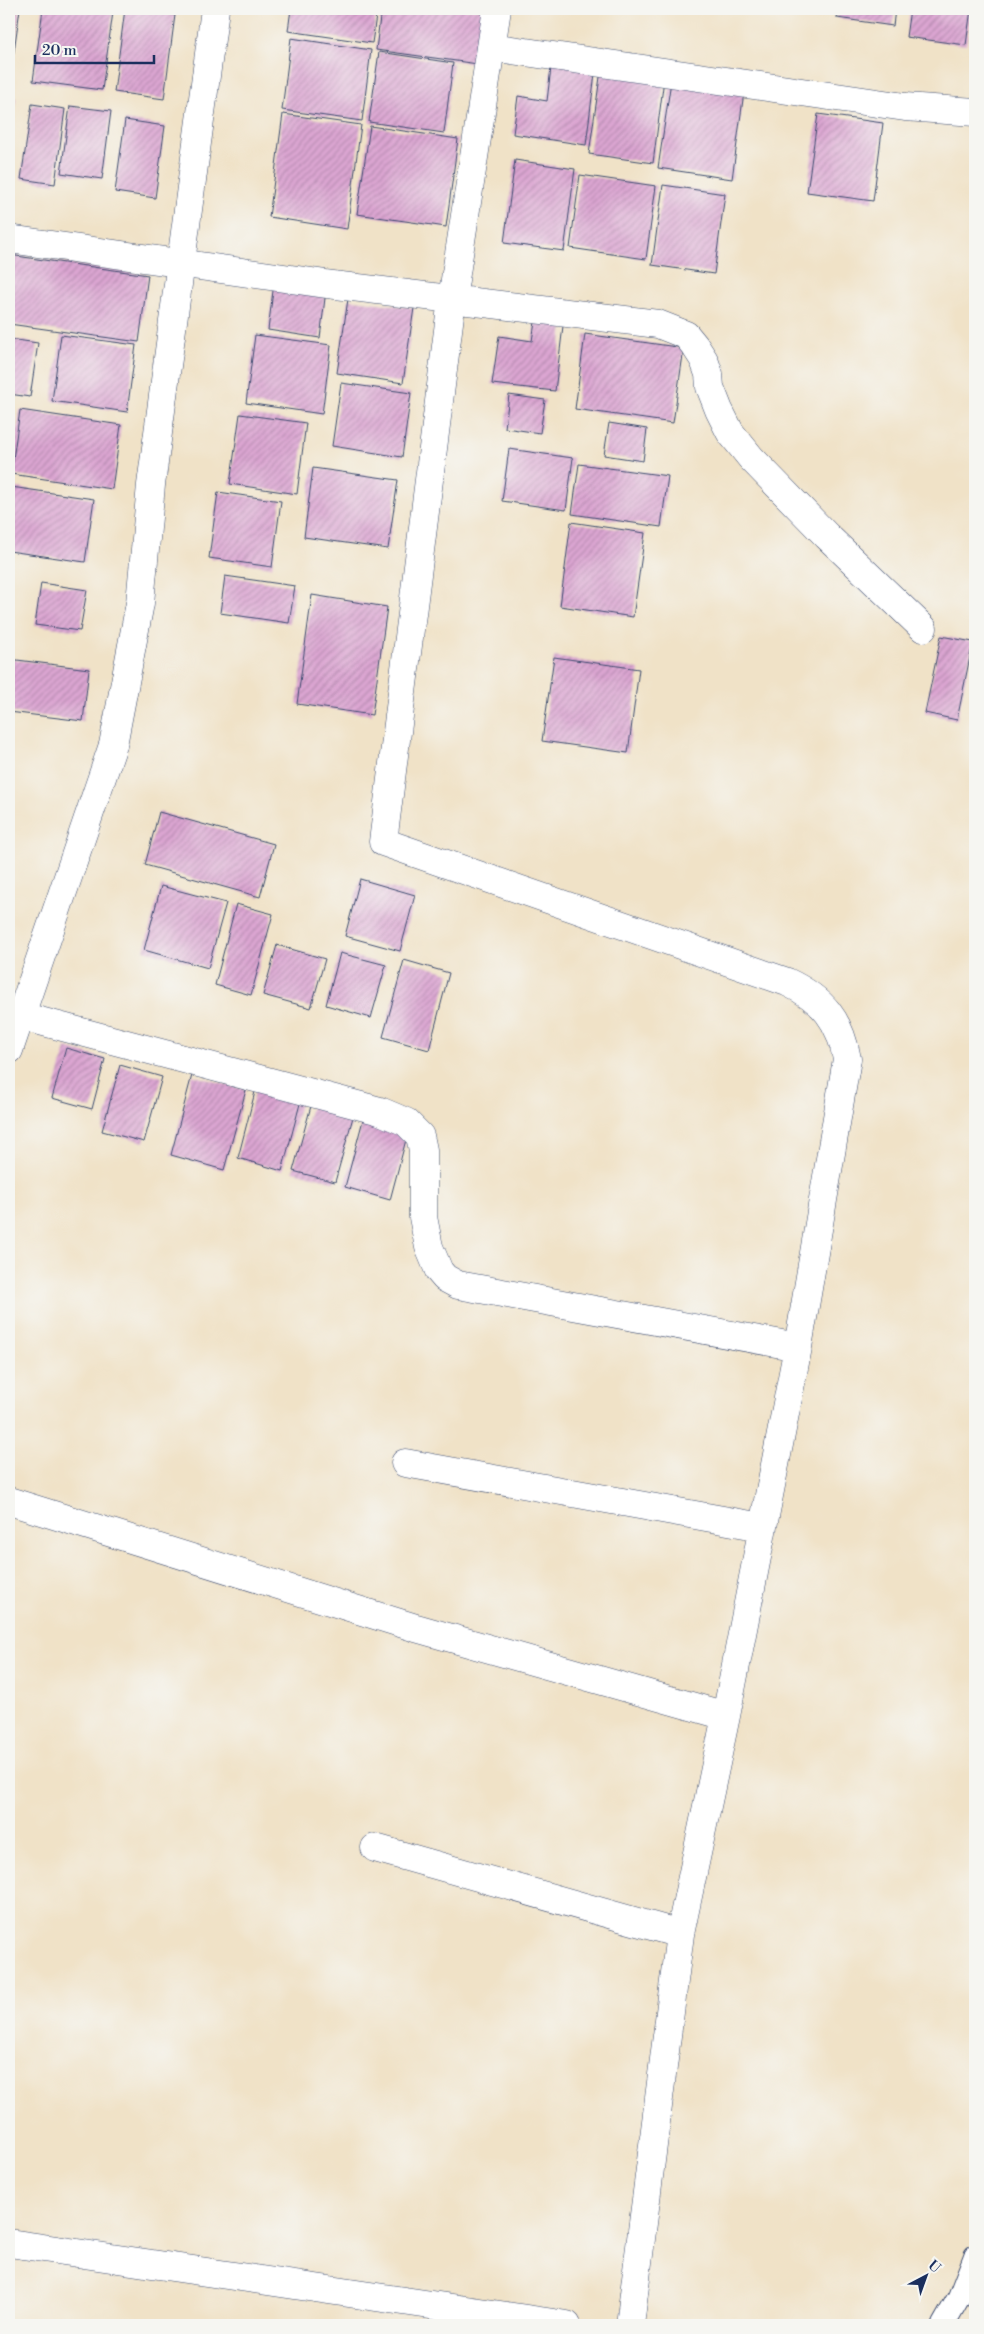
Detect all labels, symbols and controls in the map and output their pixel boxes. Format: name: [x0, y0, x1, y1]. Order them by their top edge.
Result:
scale bar: [35, 32, 154, 64]
text: 20 m: [42, 41, 77, 60]
north arrow: [902, 2252, 952, 2302]
text: U: [924, 2257, 944, 2277]

